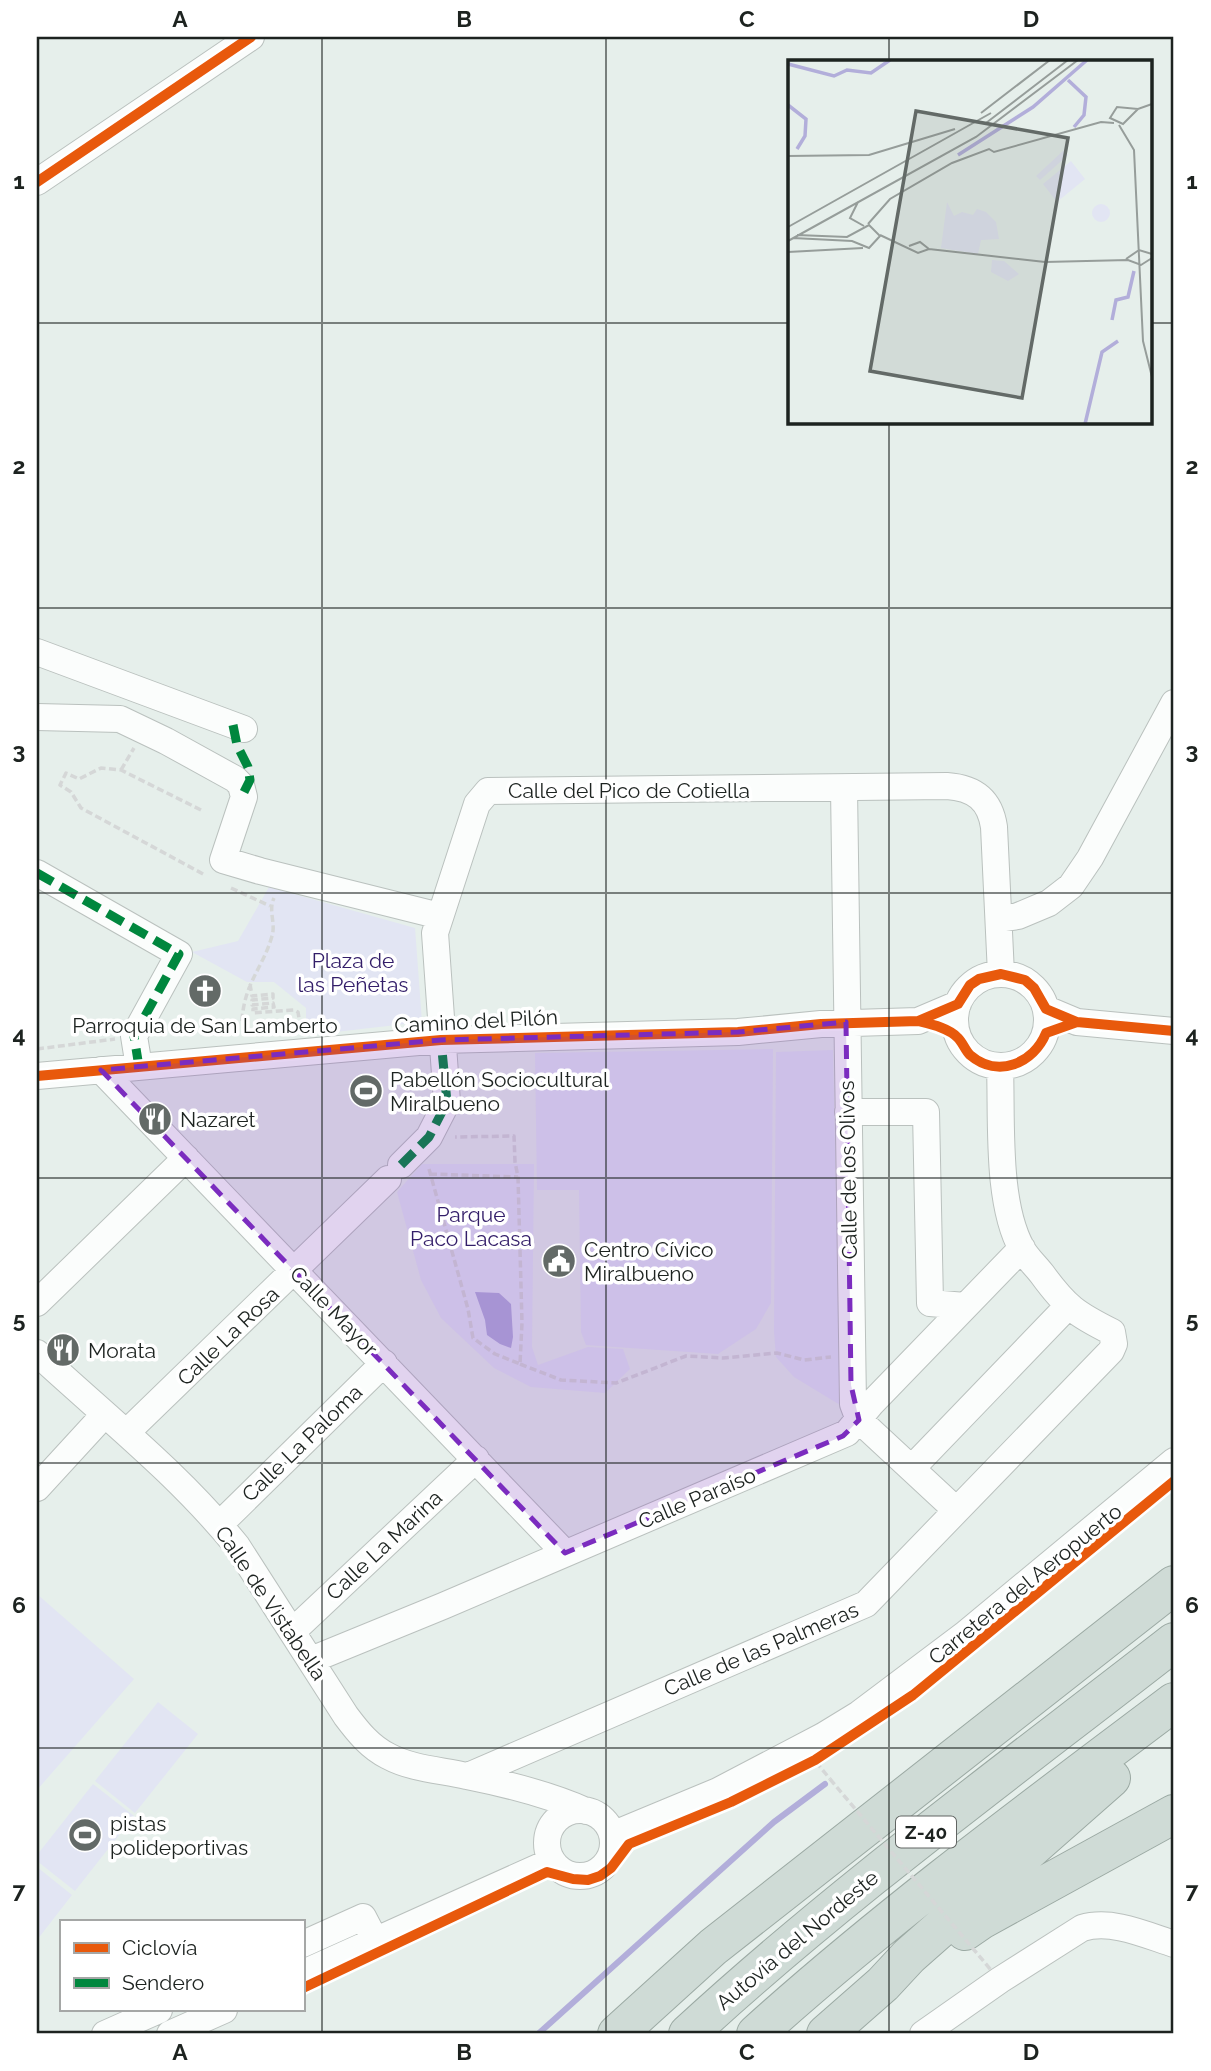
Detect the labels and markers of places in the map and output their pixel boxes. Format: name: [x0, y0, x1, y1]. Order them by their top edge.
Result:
church icon: Parroquia de San Lamberto: [186, 972, 224, 1010]
place label: Parroquia de San Lamberto: [72, 1013, 338, 1038]
place label: Pabellón Sociocultural Miralbueno: [390, 1067, 609, 1116]
sports icon: Pabellón Sociocultural Miralbueno: [347, 1072, 385, 1110]
restaurant icon: Nazaret: [136, 1100, 174, 1138]
place label: Nazaret: [180, 1107, 256, 1132]
place label: Centro Cívico Miralbueno: [584, 1237, 713, 1286]
public building icon: Centro Cívico Miralbueno: [540, 1242, 578, 1280]
restaurant icon: Morata: [44, 1331, 82, 1369]
place label: Morata: [88, 1338, 156, 1363]
place label: pistas polideportivas: [110, 1811, 248, 1860]
sports icon: pistas polideportivas: [66, 1816, 104, 1854]

